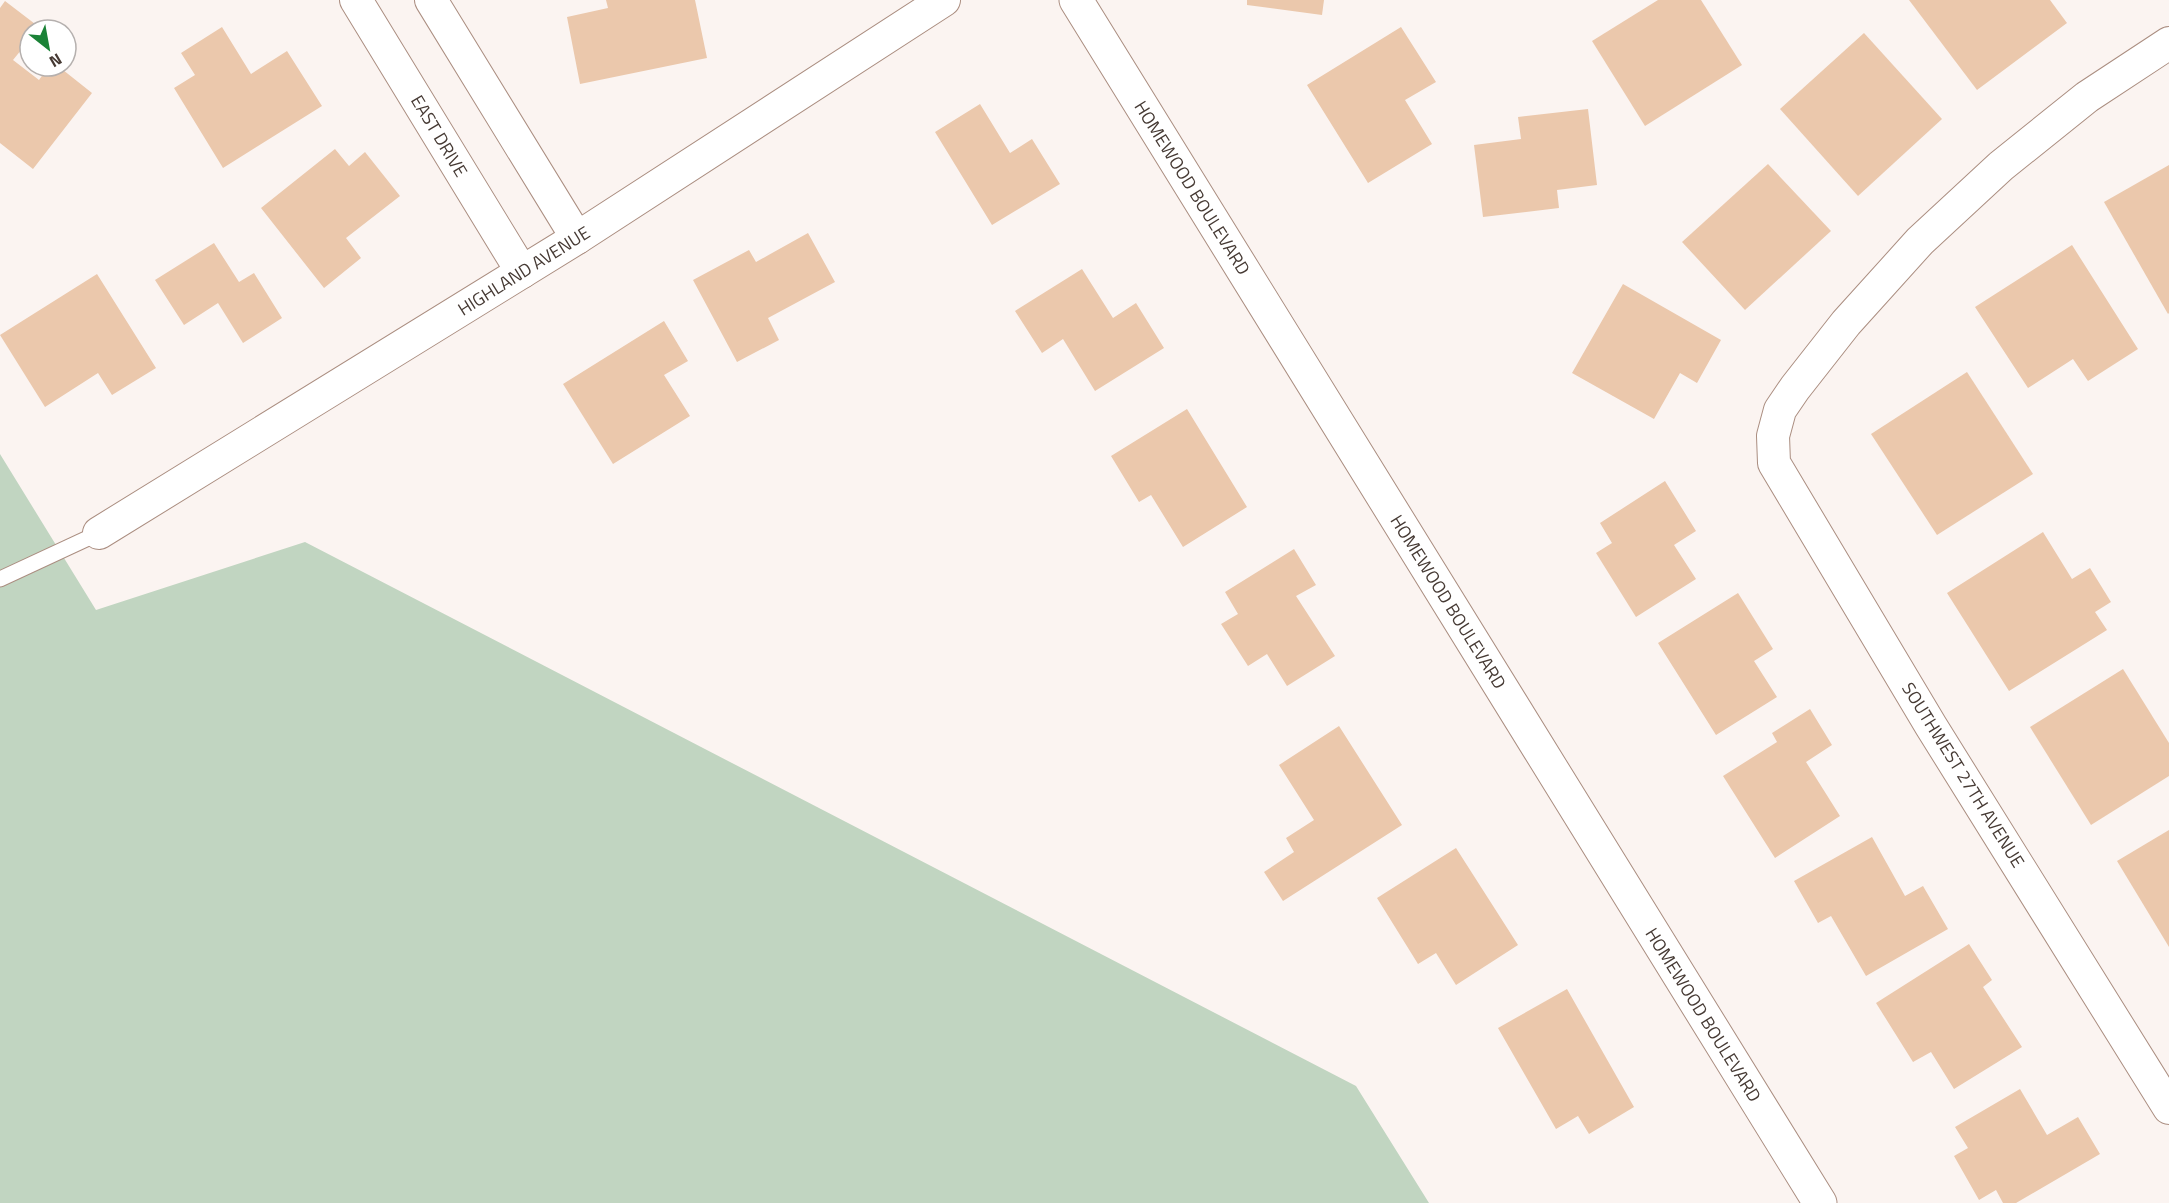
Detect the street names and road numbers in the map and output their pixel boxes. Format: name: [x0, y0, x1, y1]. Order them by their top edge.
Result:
street label: EAST DRIVE: [404, 90, 475, 182]
street label: HOMEWOOD BOULEVARD: [1128, 95, 1257, 280]
street label: HIGHLAND AVENUE: [452, 219, 595, 322]
street label: HOMEWOOD BOULEVARD: [1384, 509, 1513, 694]
street label: SOUTHWEST 27TH AVENUE: [1895, 677, 2032, 873]
street label: HOMEWOOD BOULEVARD: [1639, 922, 1768, 1107]

